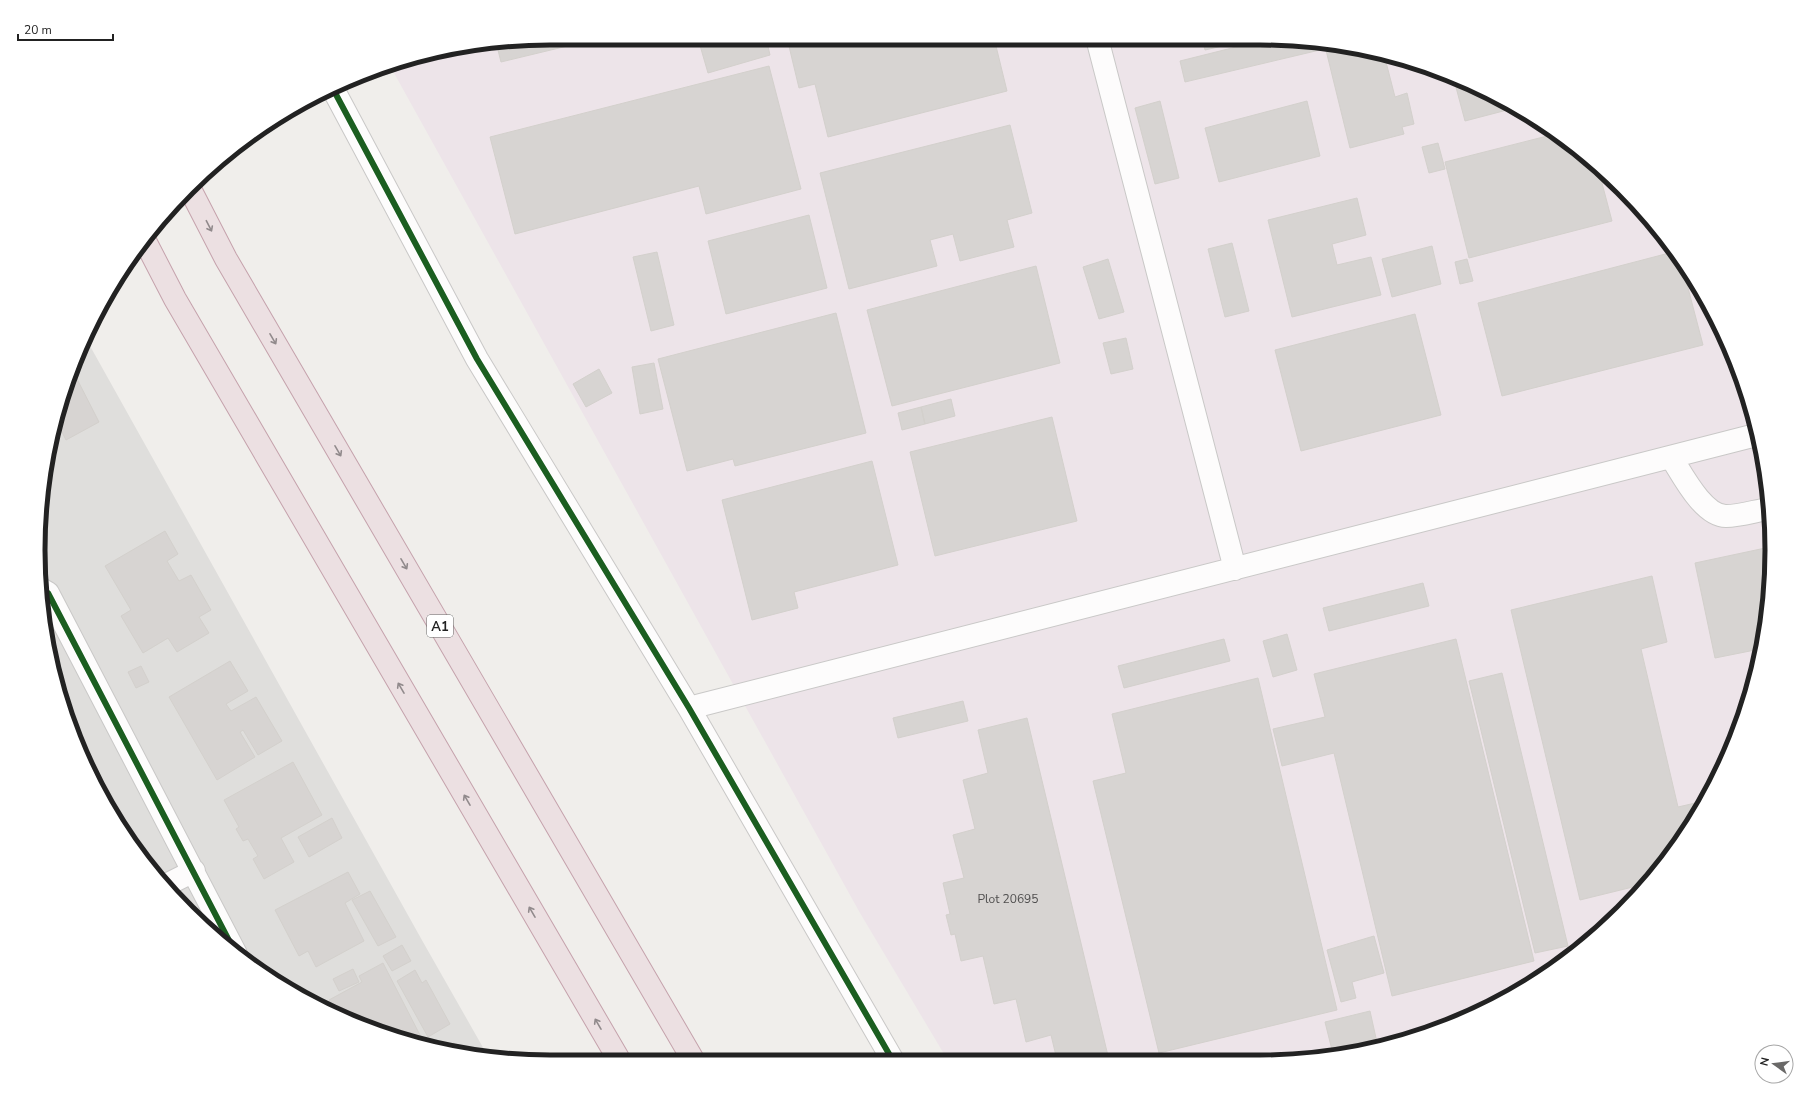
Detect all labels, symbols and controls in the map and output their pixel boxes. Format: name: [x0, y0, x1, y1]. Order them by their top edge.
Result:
scale bar: [18, 16, 113, 42]
text: 20 m: [24, 22, 52, 38]
one-way arrow: [206, 219, 213, 231]
one-way arrow: [269, 333, 277, 345]
one-way arrow: [335, 445, 343, 457]
one-way arrow: [400, 557, 408, 569]
road number: A1: [427, 615, 453, 637]
one-way arrow: [397, 682, 405, 694]
one-way arrow: [462, 794, 470, 806]
house number: Plot 20695: [978, 891, 1039, 907]
one-way arrow: [528, 906, 536, 918]
one-way arrow: [593, 1019, 601, 1031]
north arrow: [1754, 1044, 1794, 1084]
text: N: [1757, 1056, 1773, 1068]

